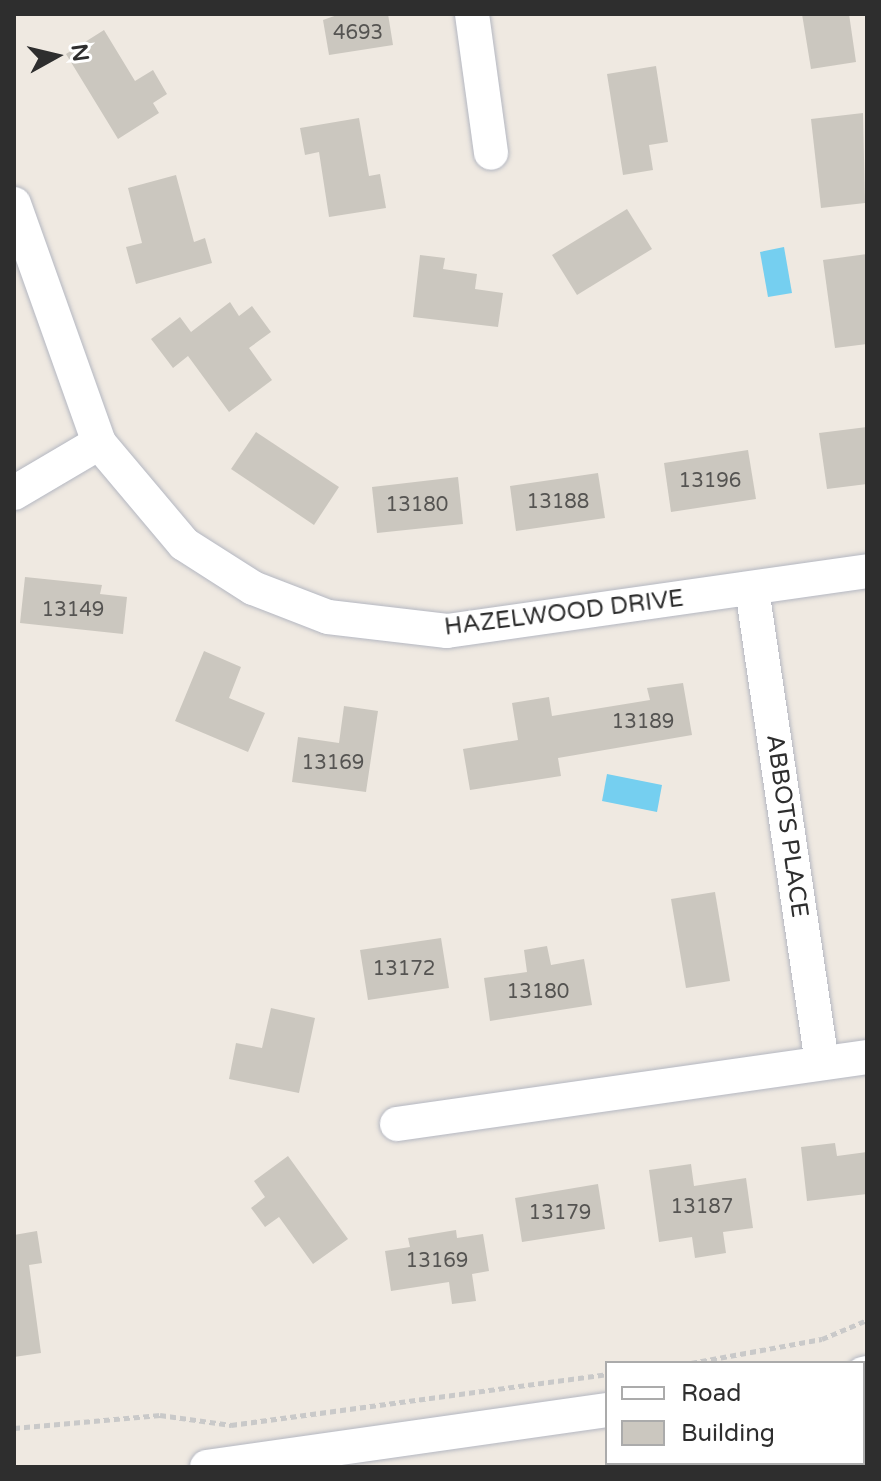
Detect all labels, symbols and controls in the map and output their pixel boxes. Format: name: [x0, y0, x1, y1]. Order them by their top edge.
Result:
north arrow: [16, 16, 96, 96]
house number: 4693: [333, 21, 383, 45]
text: N: [66, 42, 94, 63]
house number: 13196: [679, 469, 741, 493]
house number: 13188: [527, 490, 589, 514]
house number: 13180: [386, 493, 448, 517]
street label: HAZELWOOD DRIVE: [443, 584, 685, 642]
house number: 13149: [42, 598, 104, 622]
house number: 13189: [612, 710, 674, 734]
street label: ABBOTS PLACE: [760, 733, 814, 919]
house number: 13169: [302, 751, 364, 775]
house number: 13172: [373, 957, 435, 981]
house number: 13180: [507, 980, 569, 1004]
house number: 13187: [671, 1195, 733, 1219]
house number: 13179: [529, 1201, 591, 1225]
house number: 13169: [406, 1249, 468, 1273]
legend: [605, 1361, 865, 1465]
text: Road: [681, 1379, 741, 1408]
text: Building: [681, 1419, 775, 1448]

